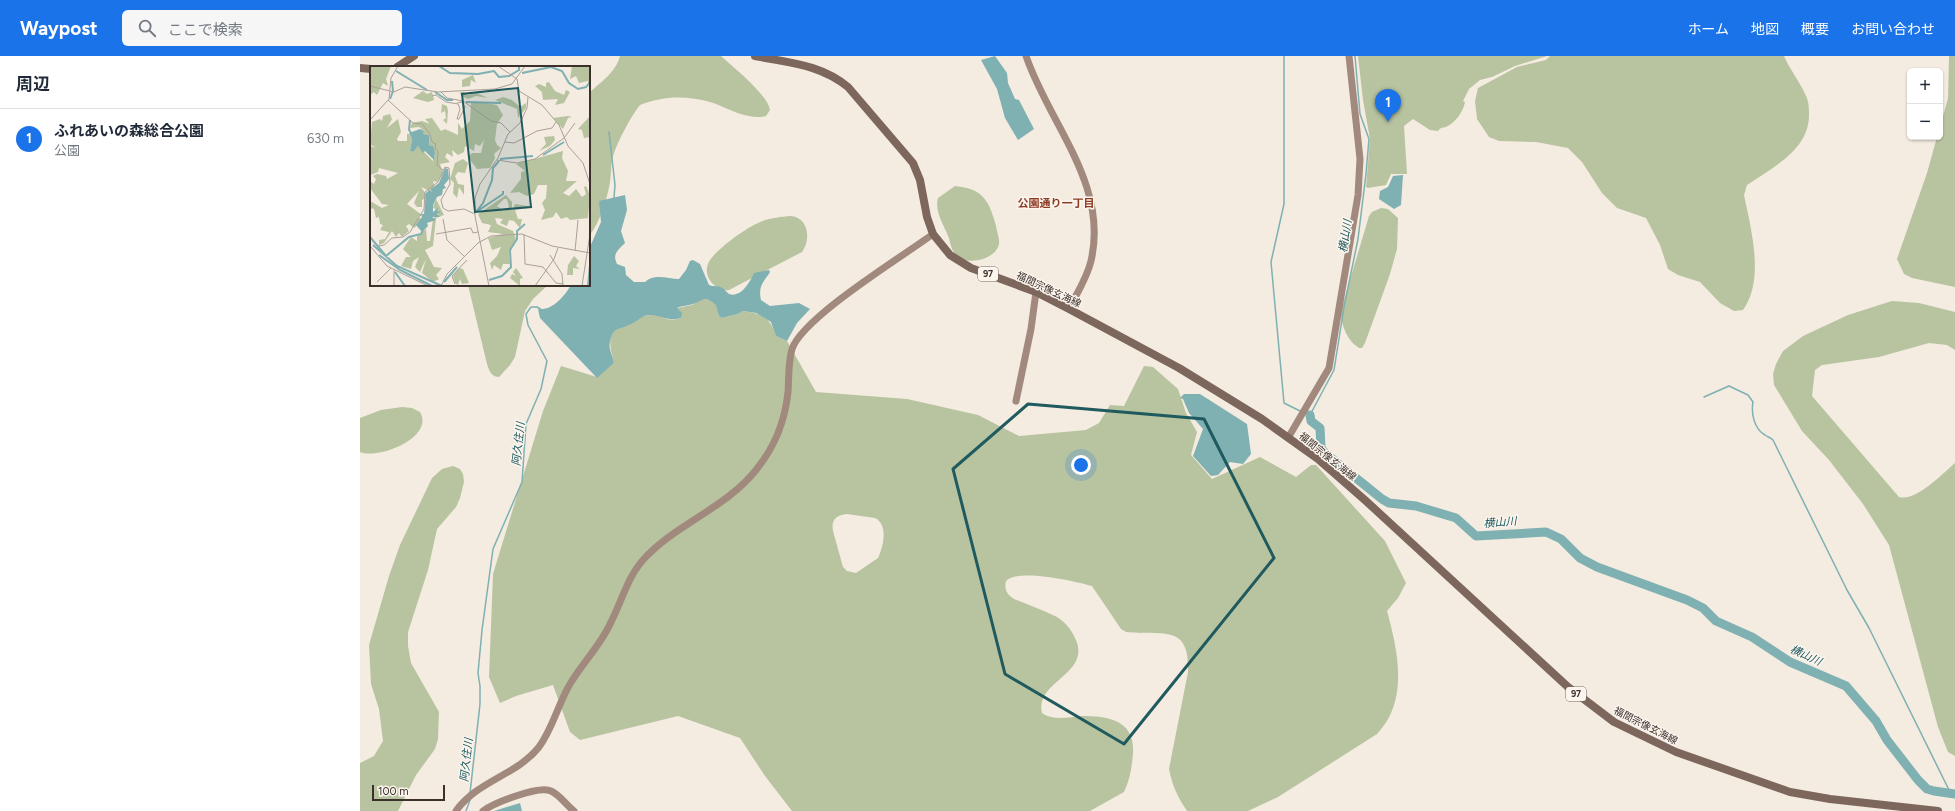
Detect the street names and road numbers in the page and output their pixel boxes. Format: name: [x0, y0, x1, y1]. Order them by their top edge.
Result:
road number: 97: [978, 267, 998, 281]
street label: 福間宗像玄海線: [1014, 269, 1083, 310]
street label: 福間宗像玄海線: [1296, 429, 1359, 483]
road number: 97: [1566, 687, 1586, 701]
street label: 福間宗像玄海線: [1612, 704, 1680, 747]

